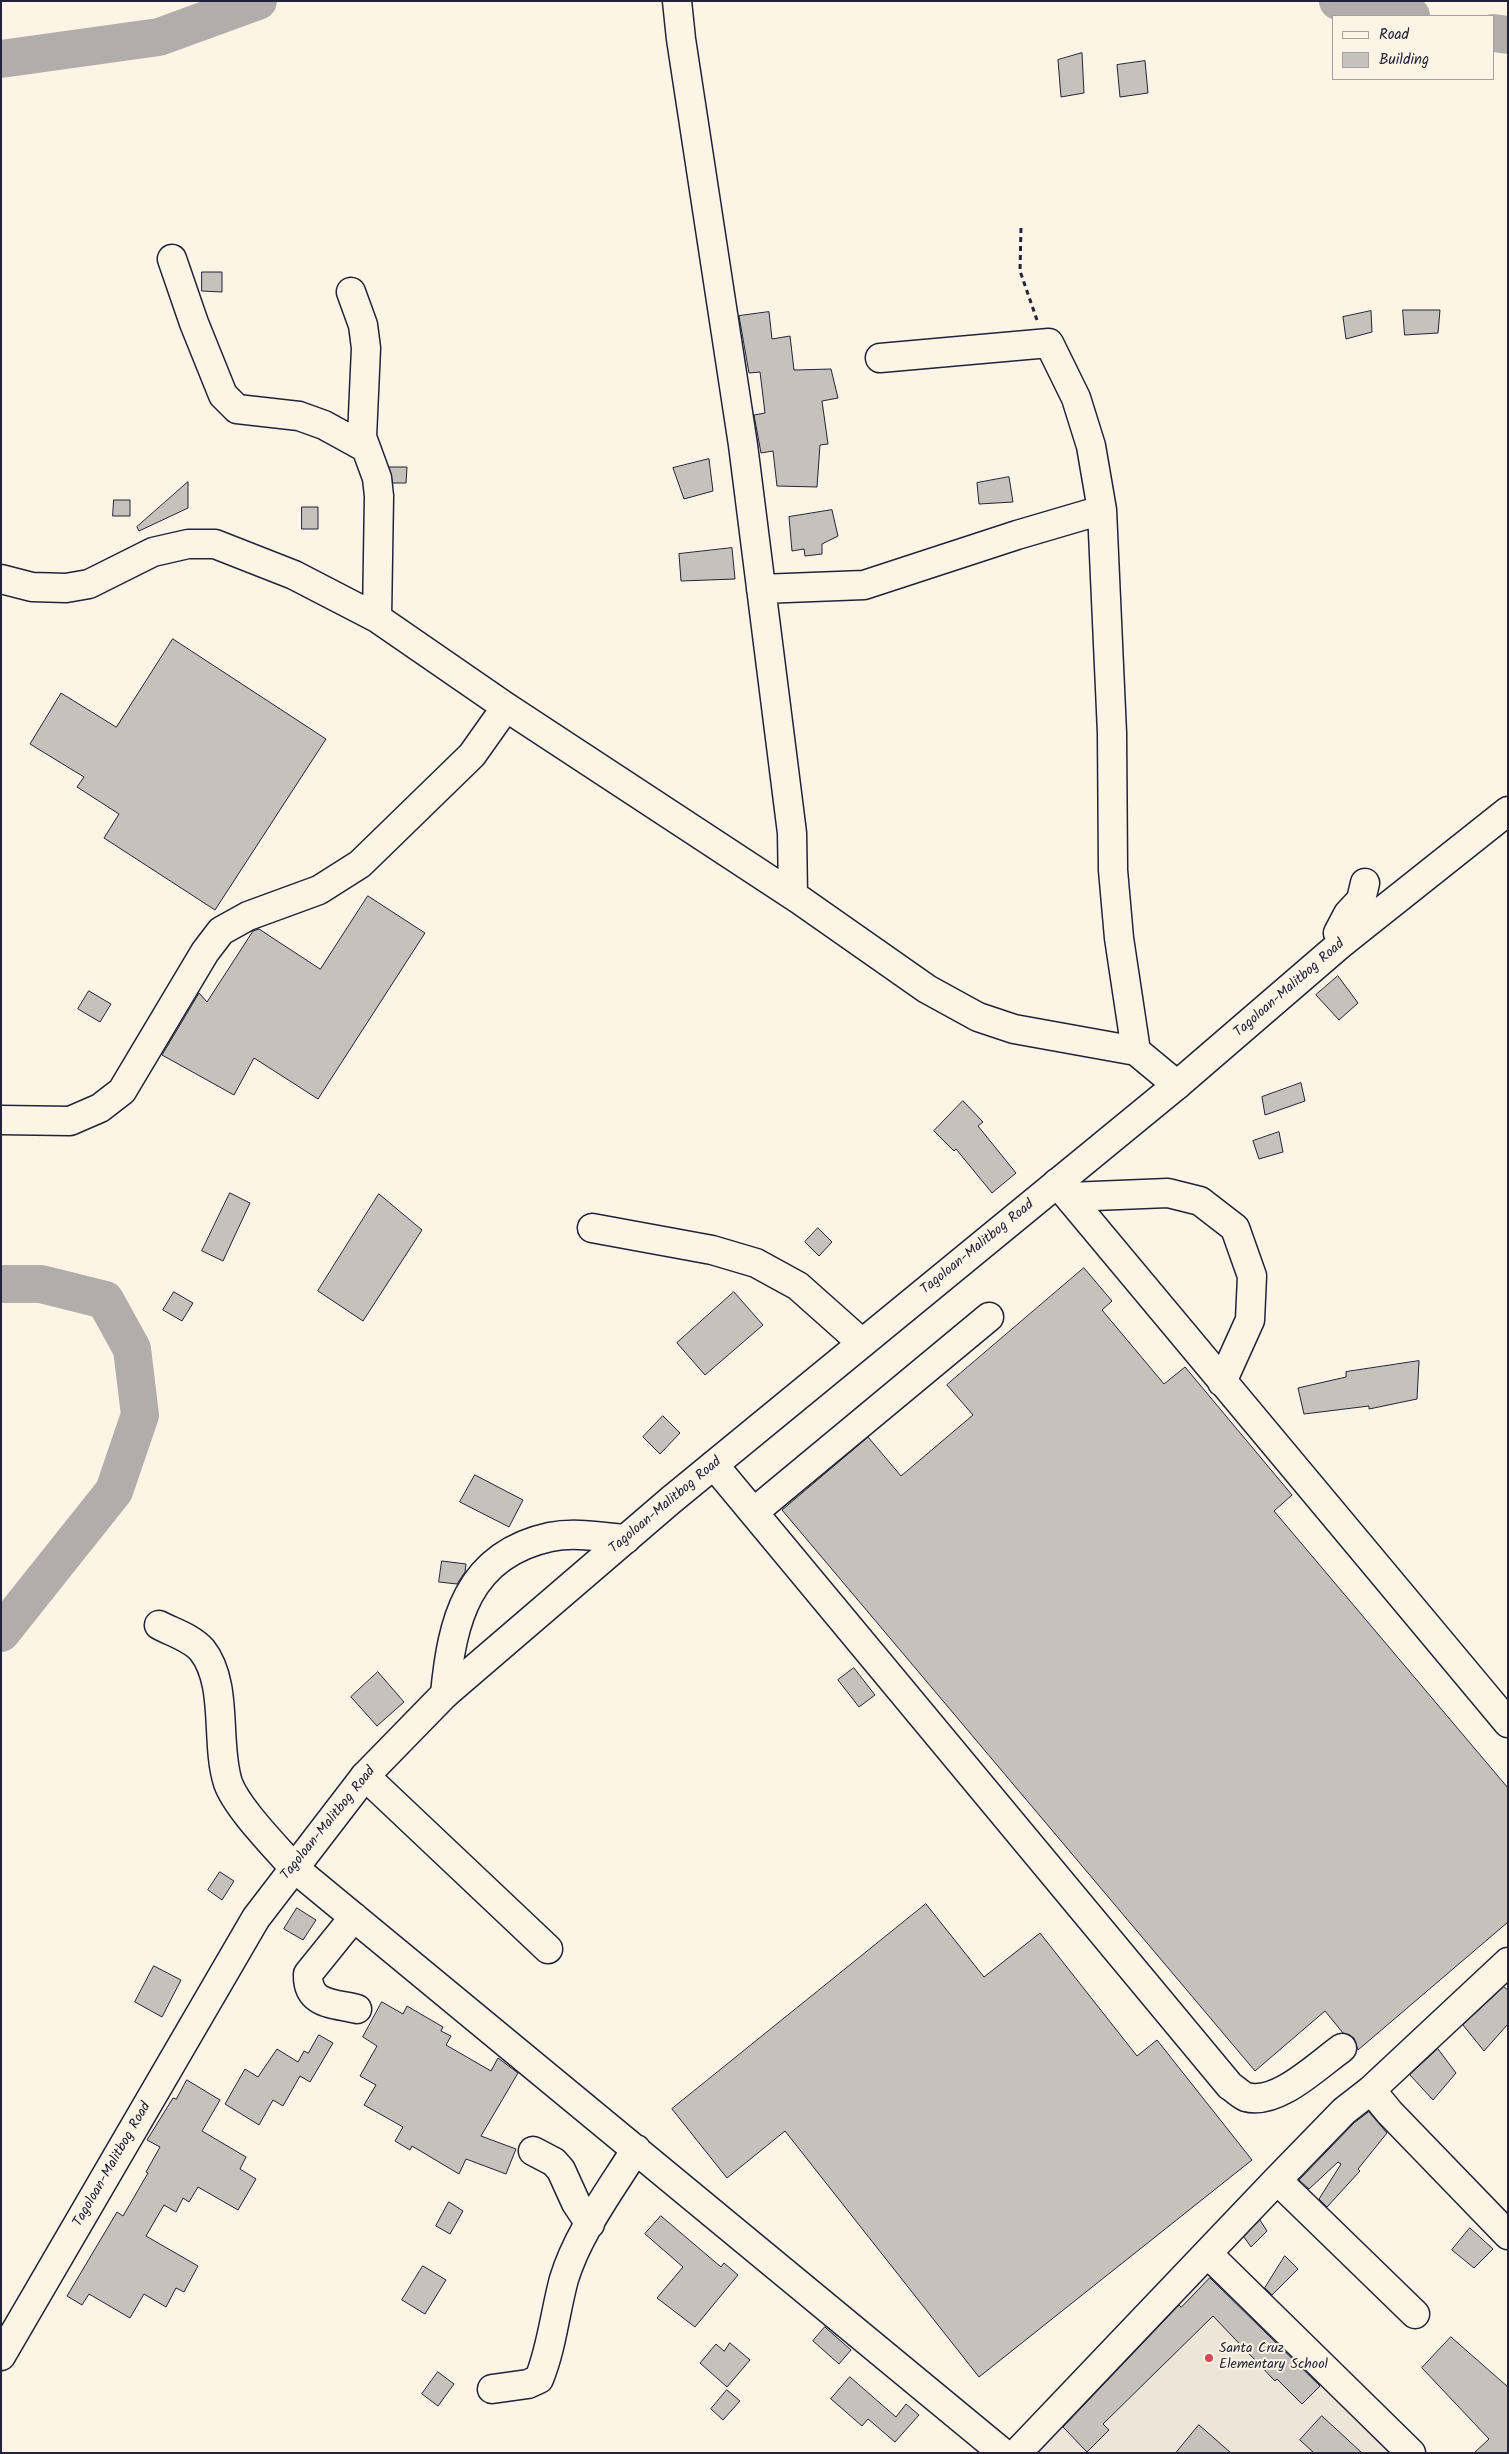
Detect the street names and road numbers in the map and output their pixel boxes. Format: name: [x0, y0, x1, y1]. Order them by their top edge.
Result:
street label: Tagoloan-Malitbog Road: [1231, 936, 1349, 1042]
street label: Tagoloan-Malitbog Road: [918, 1197, 1038, 1299]
street label: Tagoloan-Malitbog Road: [607, 1454, 725, 1558]
street label: Tagoloan-Malitbog Road: [278, 1764, 380, 1884]
street label: Tagoloan-Malitbog Road: [70, 2100, 156, 2230]

